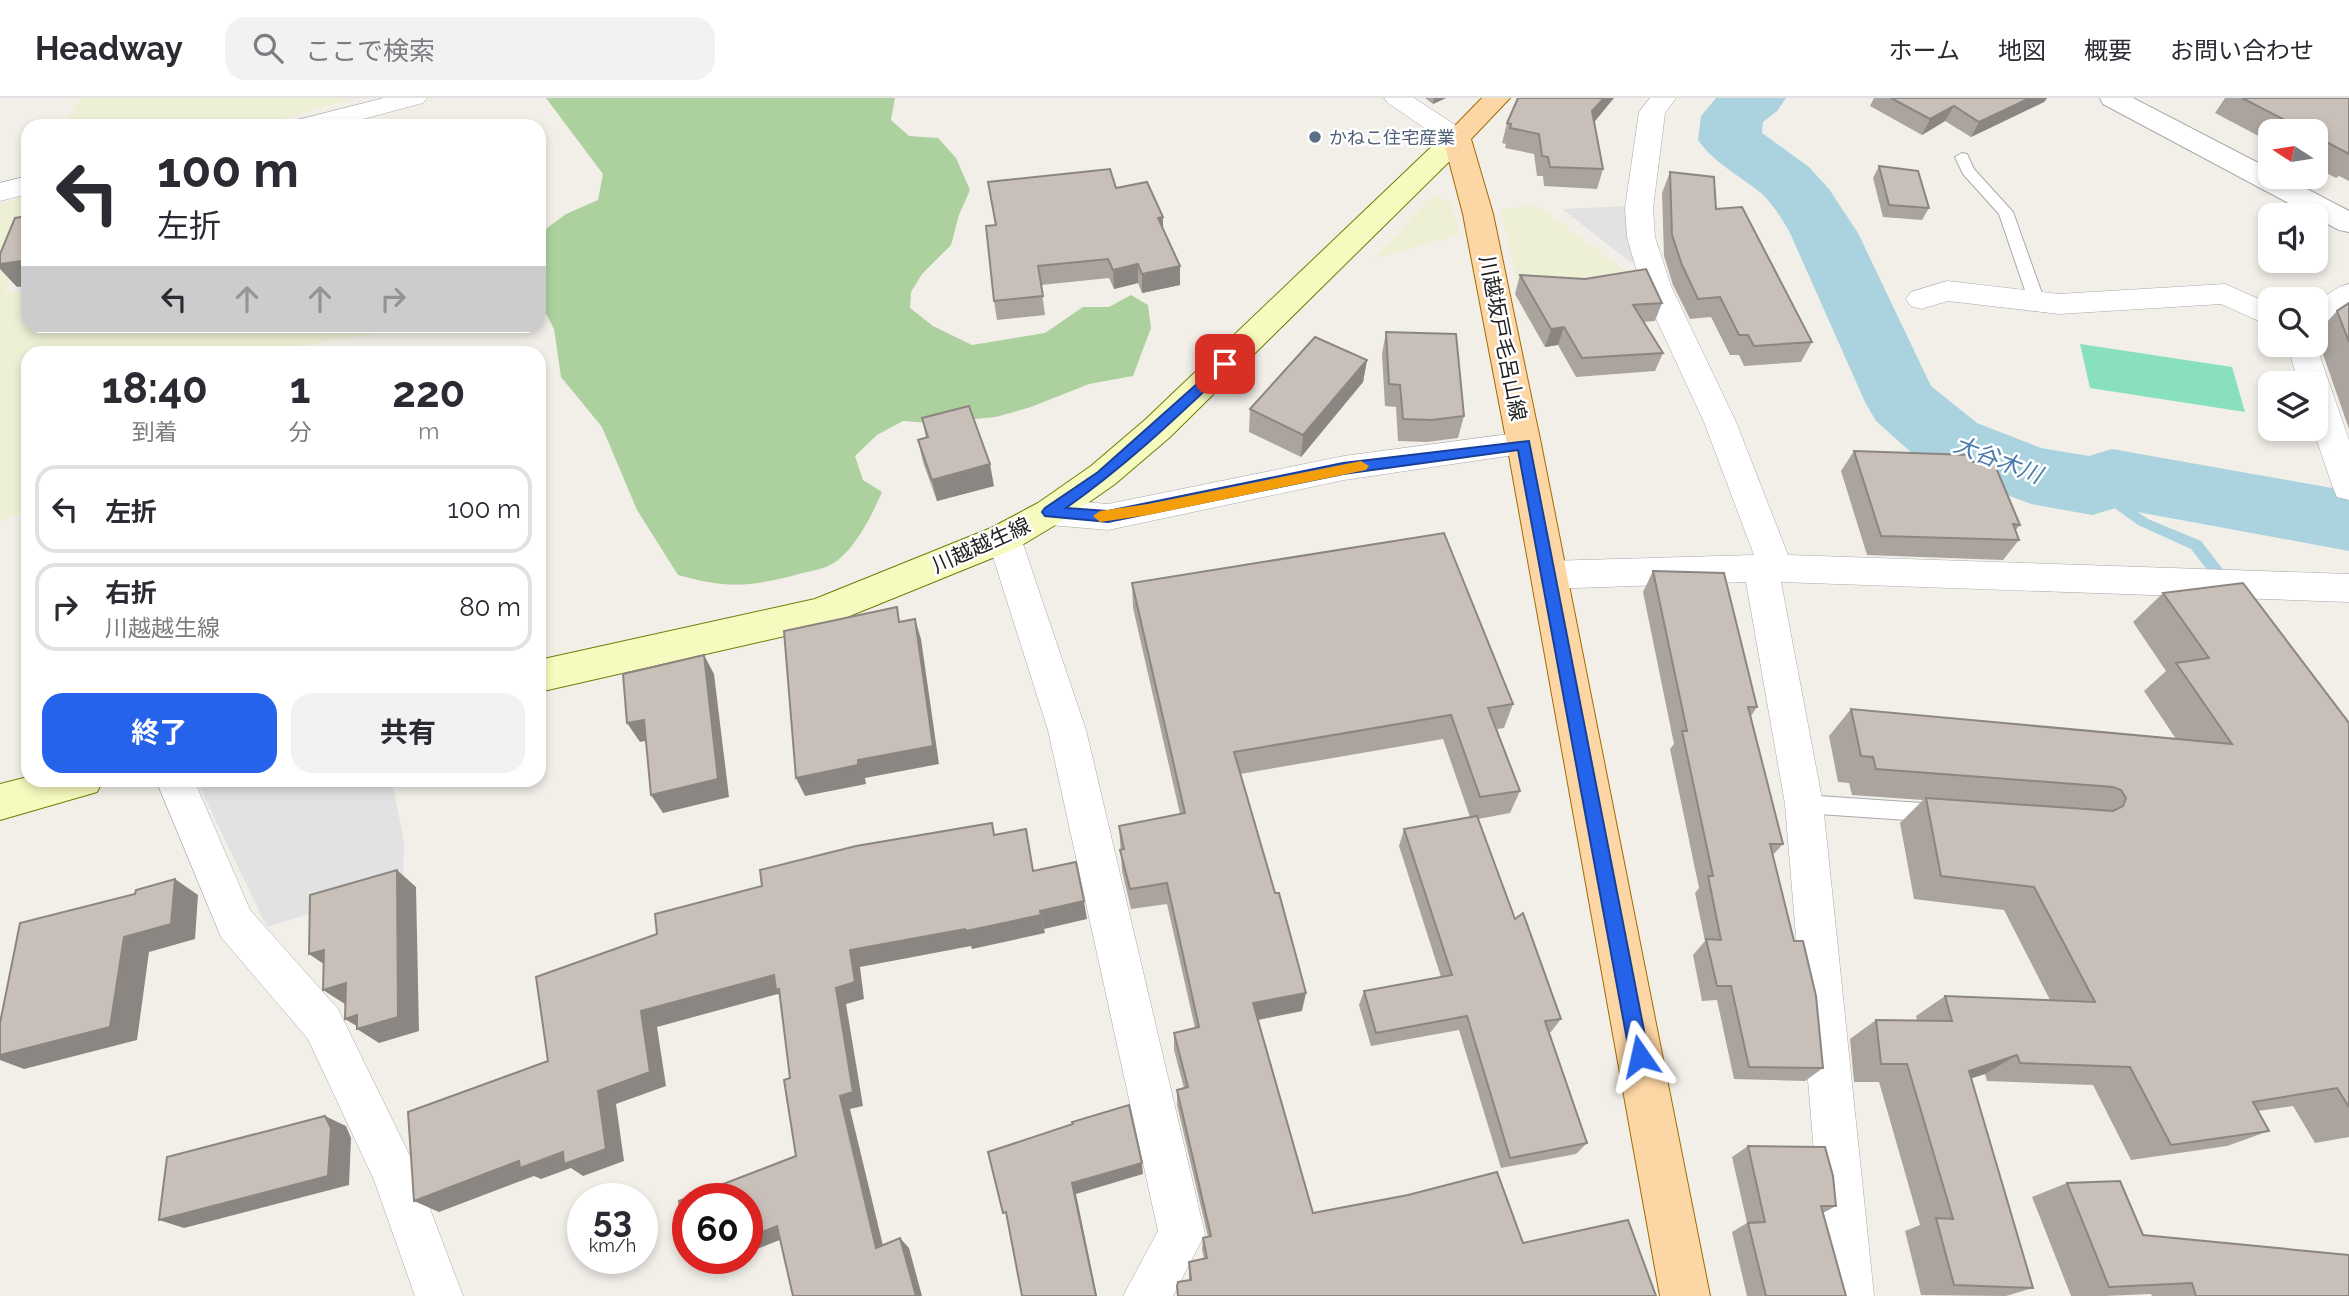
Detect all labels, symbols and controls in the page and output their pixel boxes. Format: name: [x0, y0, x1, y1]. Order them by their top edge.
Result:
search box: [225, 17, 715, 80]
text: Headway: [35, 29, 183, 68]
icon: search: [249, 29, 287, 67]
text: ここで検索: [305, 36, 435, 66]
text: ホーム: [1889, 36, 1960, 65]
text: 地図: [1998, 36, 2046, 65]
text: 概要: [2084, 36, 2132, 65]
text: お問い合わせ: [2170, 36, 2314, 65]
north arrow: [2258, 119, 2328, 189]
map controls: [2258, 119, 2328, 441]
place label: かねこ住宅産業: [1329, 127, 1455, 148]
marker: かねこ住宅産業: [1307, 129, 1323, 145]
text: 100 m: [157, 141, 299, 198]
icon: left: [42, 147, 133, 238]
button: sound: [2258, 203, 2328, 273]
text: 左折: [157, 207, 221, 244]
street label: 川越坂戸毛呂山線: [1475, 253, 1531, 423]
icon: left: [155, 280, 193, 318]
icon: ahead: [228, 280, 266, 318]
icon: ahead: [301, 280, 339, 318]
icon: right: [374, 280, 412, 318]
button: search: [2258, 287, 2328, 357]
pin: [1195, 334, 1255, 394]
icon: arrive: [1206, 345, 1244, 383]
text: 18:40: [102, 364, 208, 413]
text: 1: [290, 364, 310, 413]
text: 220: [392, 368, 465, 417]
button: layers: [2258, 371, 2328, 441]
text: m: [418, 417, 439, 444]
text: 到着: [132, 418, 178, 445]
text: 分: [289, 418, 312, 445]
water label: 大谷木川: [1950, 430, 2049, 489]
icon: left: [46, 490, 84, 528]
text: 100 m: [448, 494, 521, 524]
text: 左折: [105, 497, 157, 527]
street label: 川越越生線: [928, 512, 1034, 578]
text: 右折: [105, 578, 157, 608]
icon: right: [46, 588, 84, 626]
text: 80 m: [459, 592, 521, 622]
text: 川越越生線: [105, 614, 220, 641]
button: 終了: [42, 693, 277, 773]
button: 共有: [291, 693, 525, 773]
position arrow: [1603, 1019, 1677, 1093]
speed limit sign: 60: [672, 1183, 763, 1274]
text: 53: [593, 1199, 632, 1240]
text: km/h: [589, 1235, 636, 1256]

